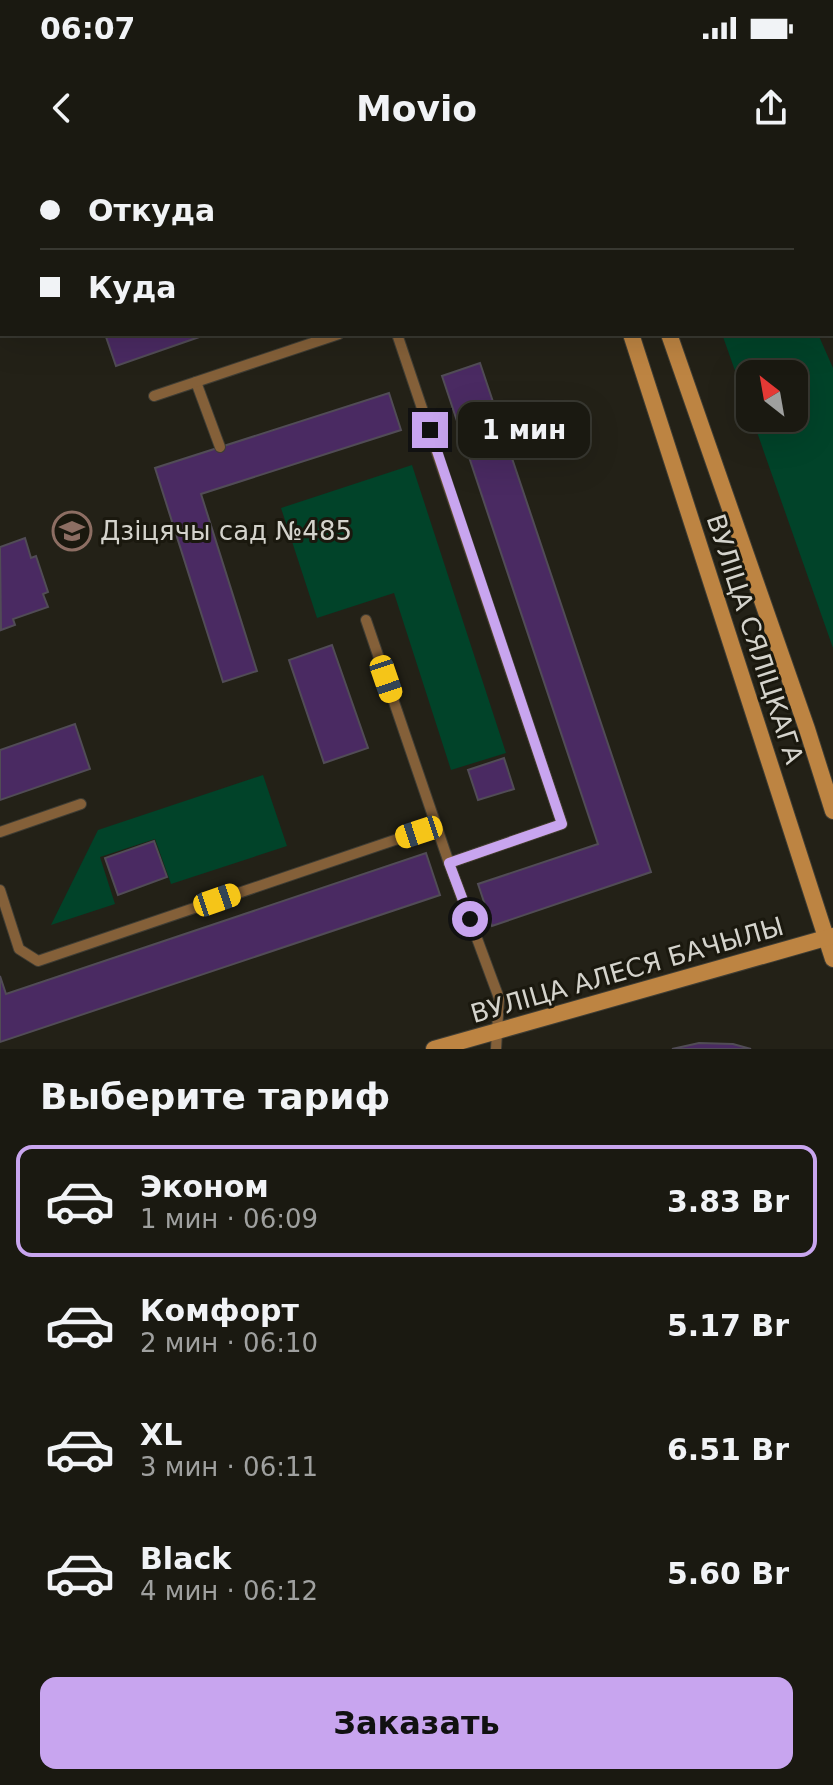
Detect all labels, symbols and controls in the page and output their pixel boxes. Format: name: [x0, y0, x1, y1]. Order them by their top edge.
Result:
text: 06:07: [40, 11, 136, 46]
icon: back: [40, 86, 84, 130]
icon: share: [749, 86, 793, 130]
text: Movio: [356, 88, 477, 129]
text: Откуда: [88, 193, 215, 228]
text: Куда: [88, 270, 177, 305]
north arrow: [736, 360, 808, 432]
map controls: [736, 360, 808, 432]
callout: 1 мин: [458, 402, 590, 458]
route end: [412, 412, 448, 448]
text: 1 мин: [482, 415, 566, 445]
school or university icon: Дзіцячы сад №485: [51, 510, 93, 552]
street label: ВУЛІЦА СЯЛІЦКАГА: [700, 510, 810, 768]
place label: Дзіцячы сад №485: [100, 516, 352, 546]
car: [367, 652, 405, 706]
car: [392, 813, 446, 851]
car: [190, 881, 244, 919]
route start: [452, 901, 488, 937]
street label: ВУЛІЦА АЛЕСЯ БАЧЫЛЫ: [467, 911, 787, 1029]
text: Выберите тариф: [40, 1076, 390, 1117]
icon: car: [44, 1165, 116, 1237]
text: Эконом: [140, 1169, 269, 1204]
text: 3.83 Br: [667, 1184, 789, 1219]
text: 1 мин · 06:09: [140, 1204, 318, 1234]
icon: car: [44, 1289, 116, 1361]
text: Комфорт: [140, 1293, 299, 1328]
text: 5.17 Br: [667, 1308, 789, 1343]
text: 2 мин · 06:10: [140, 1328, 318, 1358]
icon: car: [44, 1413, 116, 1485]
text: XL: [140, 1417, 182, 1452]
text: 6.51 Br: [667, 1432, 789, 1467]
text: 3 мин · 06:11: [140, 1452, 318, 1482]
icon: car: [44, 1537, 116, 1609]
text: Black: [140, 1541, 231, 1576]
text: 5.60 Br: [667, 1556, 789, 1591]
text: 4 мин · 06:12: [140, 1576, 318, 1606]
button: Заказать: [40, 1677, 793, 1769]

